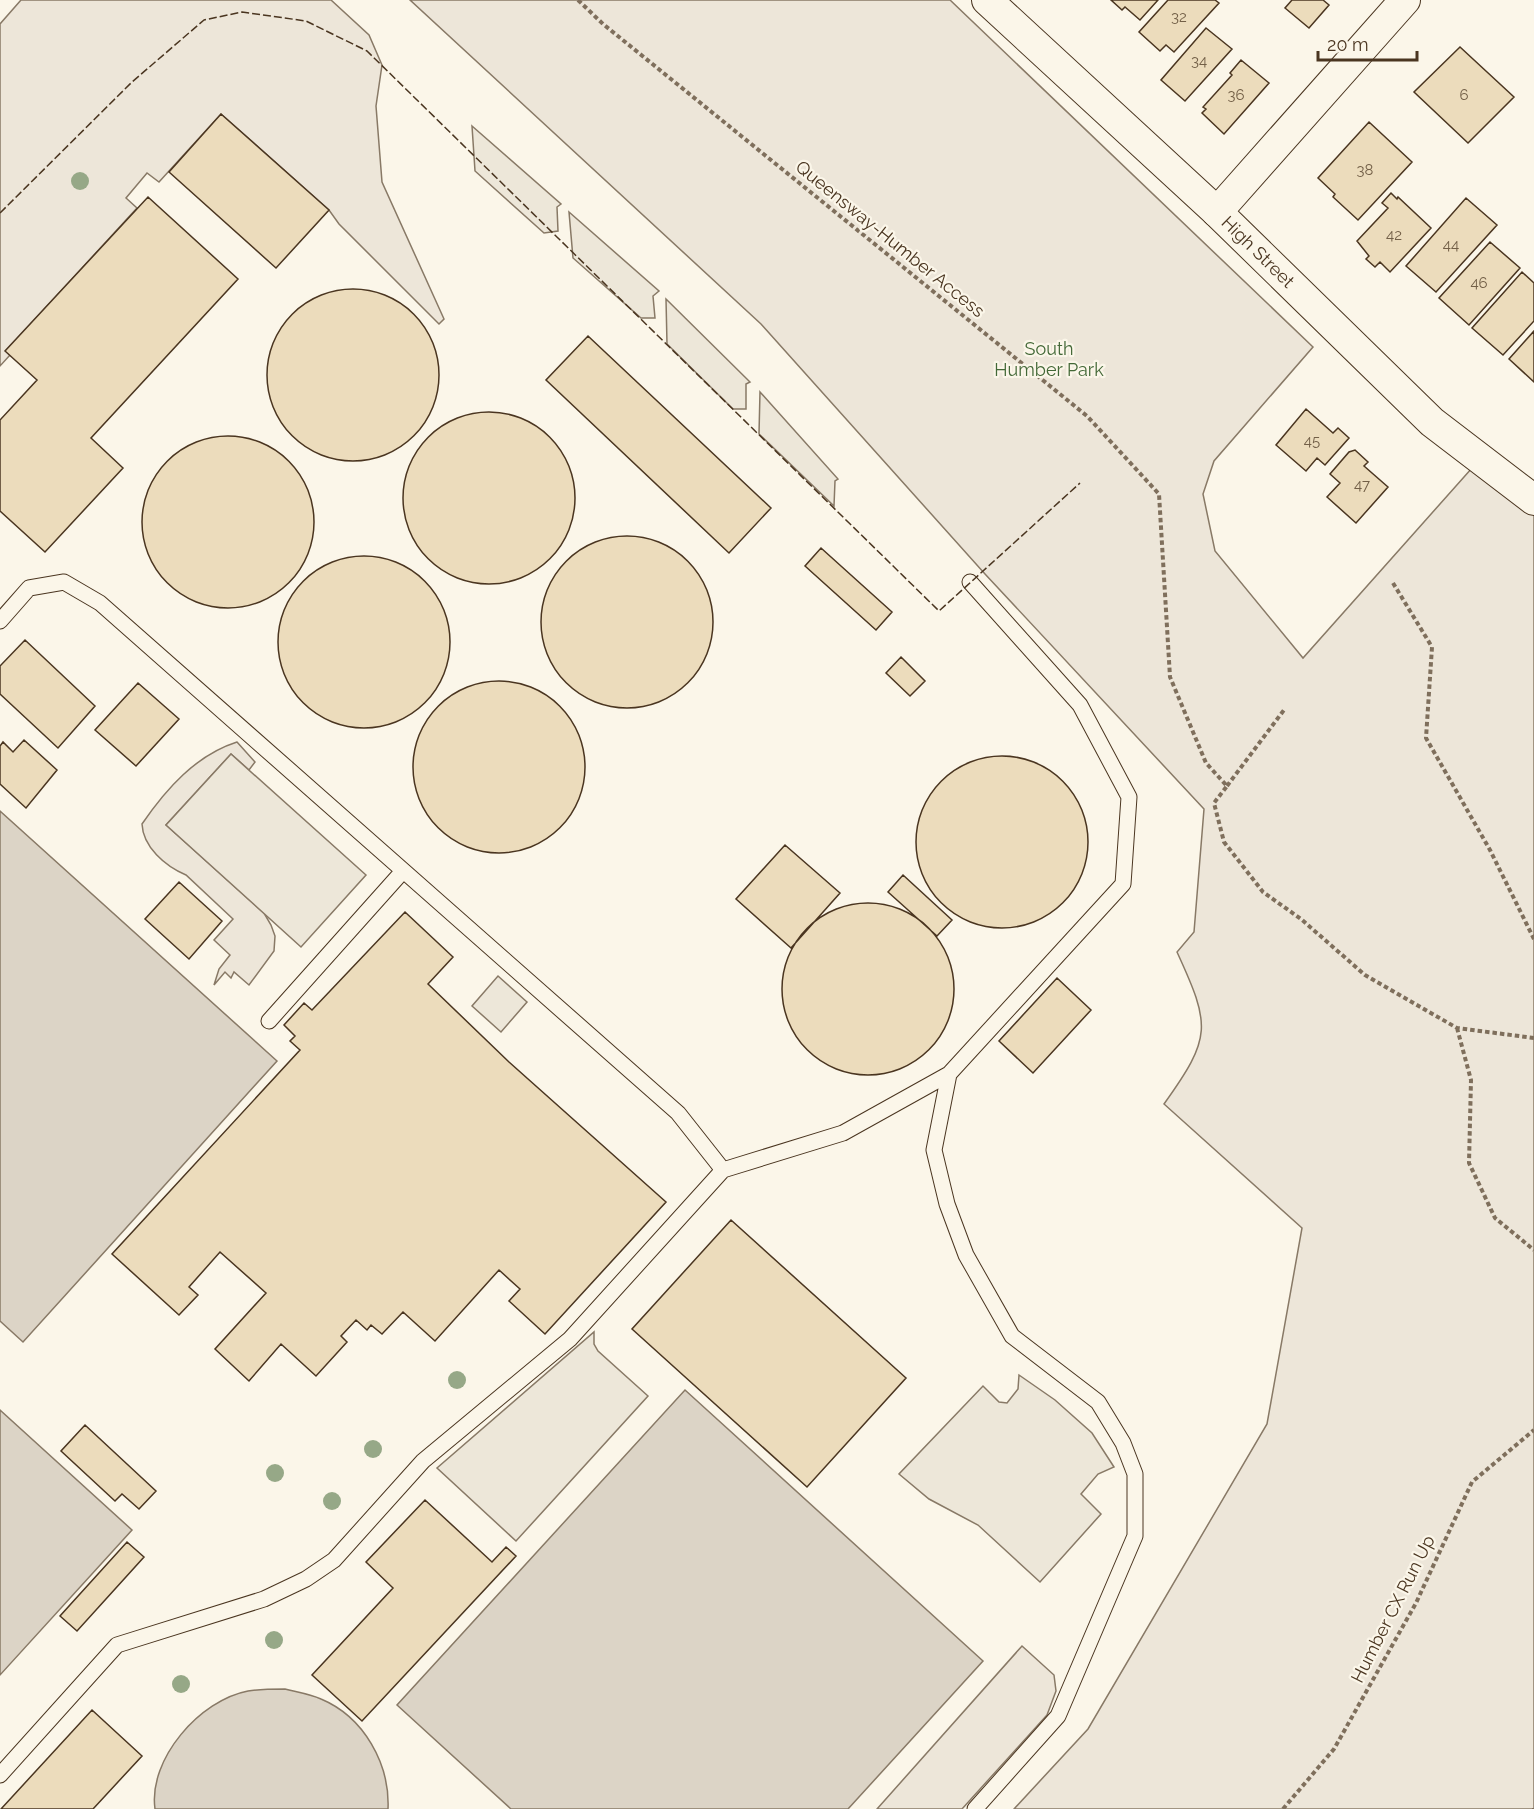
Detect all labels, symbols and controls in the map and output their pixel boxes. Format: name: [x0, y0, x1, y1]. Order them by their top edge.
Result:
house number: 32: [1171, 8, 1187, 26]
scale bar: [1318, 24, 1417, 62]
text: 20 m: [1327, 34, 1369, 55]
house number: 34: [1191, 52, 1207, 70]
house number: 36: [1227, 86, 1245, 104]
house number: 6: [1459, 86, 1469, 104]
street label: Queensway-Humber Access: [792, 156, 989, 322]
house number: 38: [1357, 161, 1374, 179]
street label: High Street: [1218, 211, 1299, 292]
house number: 42: [1386, 226, 1402, 244]
house number: 44: [1443, 236, 1459, 254]
house number: 46: [1470, 274, 1488, 292]
park label: South Humber Park: [994, 338, 1104, 380]
house number: 45: [1304, 432, 1320, 450]
house number: 47: [1354, 476, 1370, 494]
street label: Humber CX Run Up: [1346, 1532, 1439, 1686]

